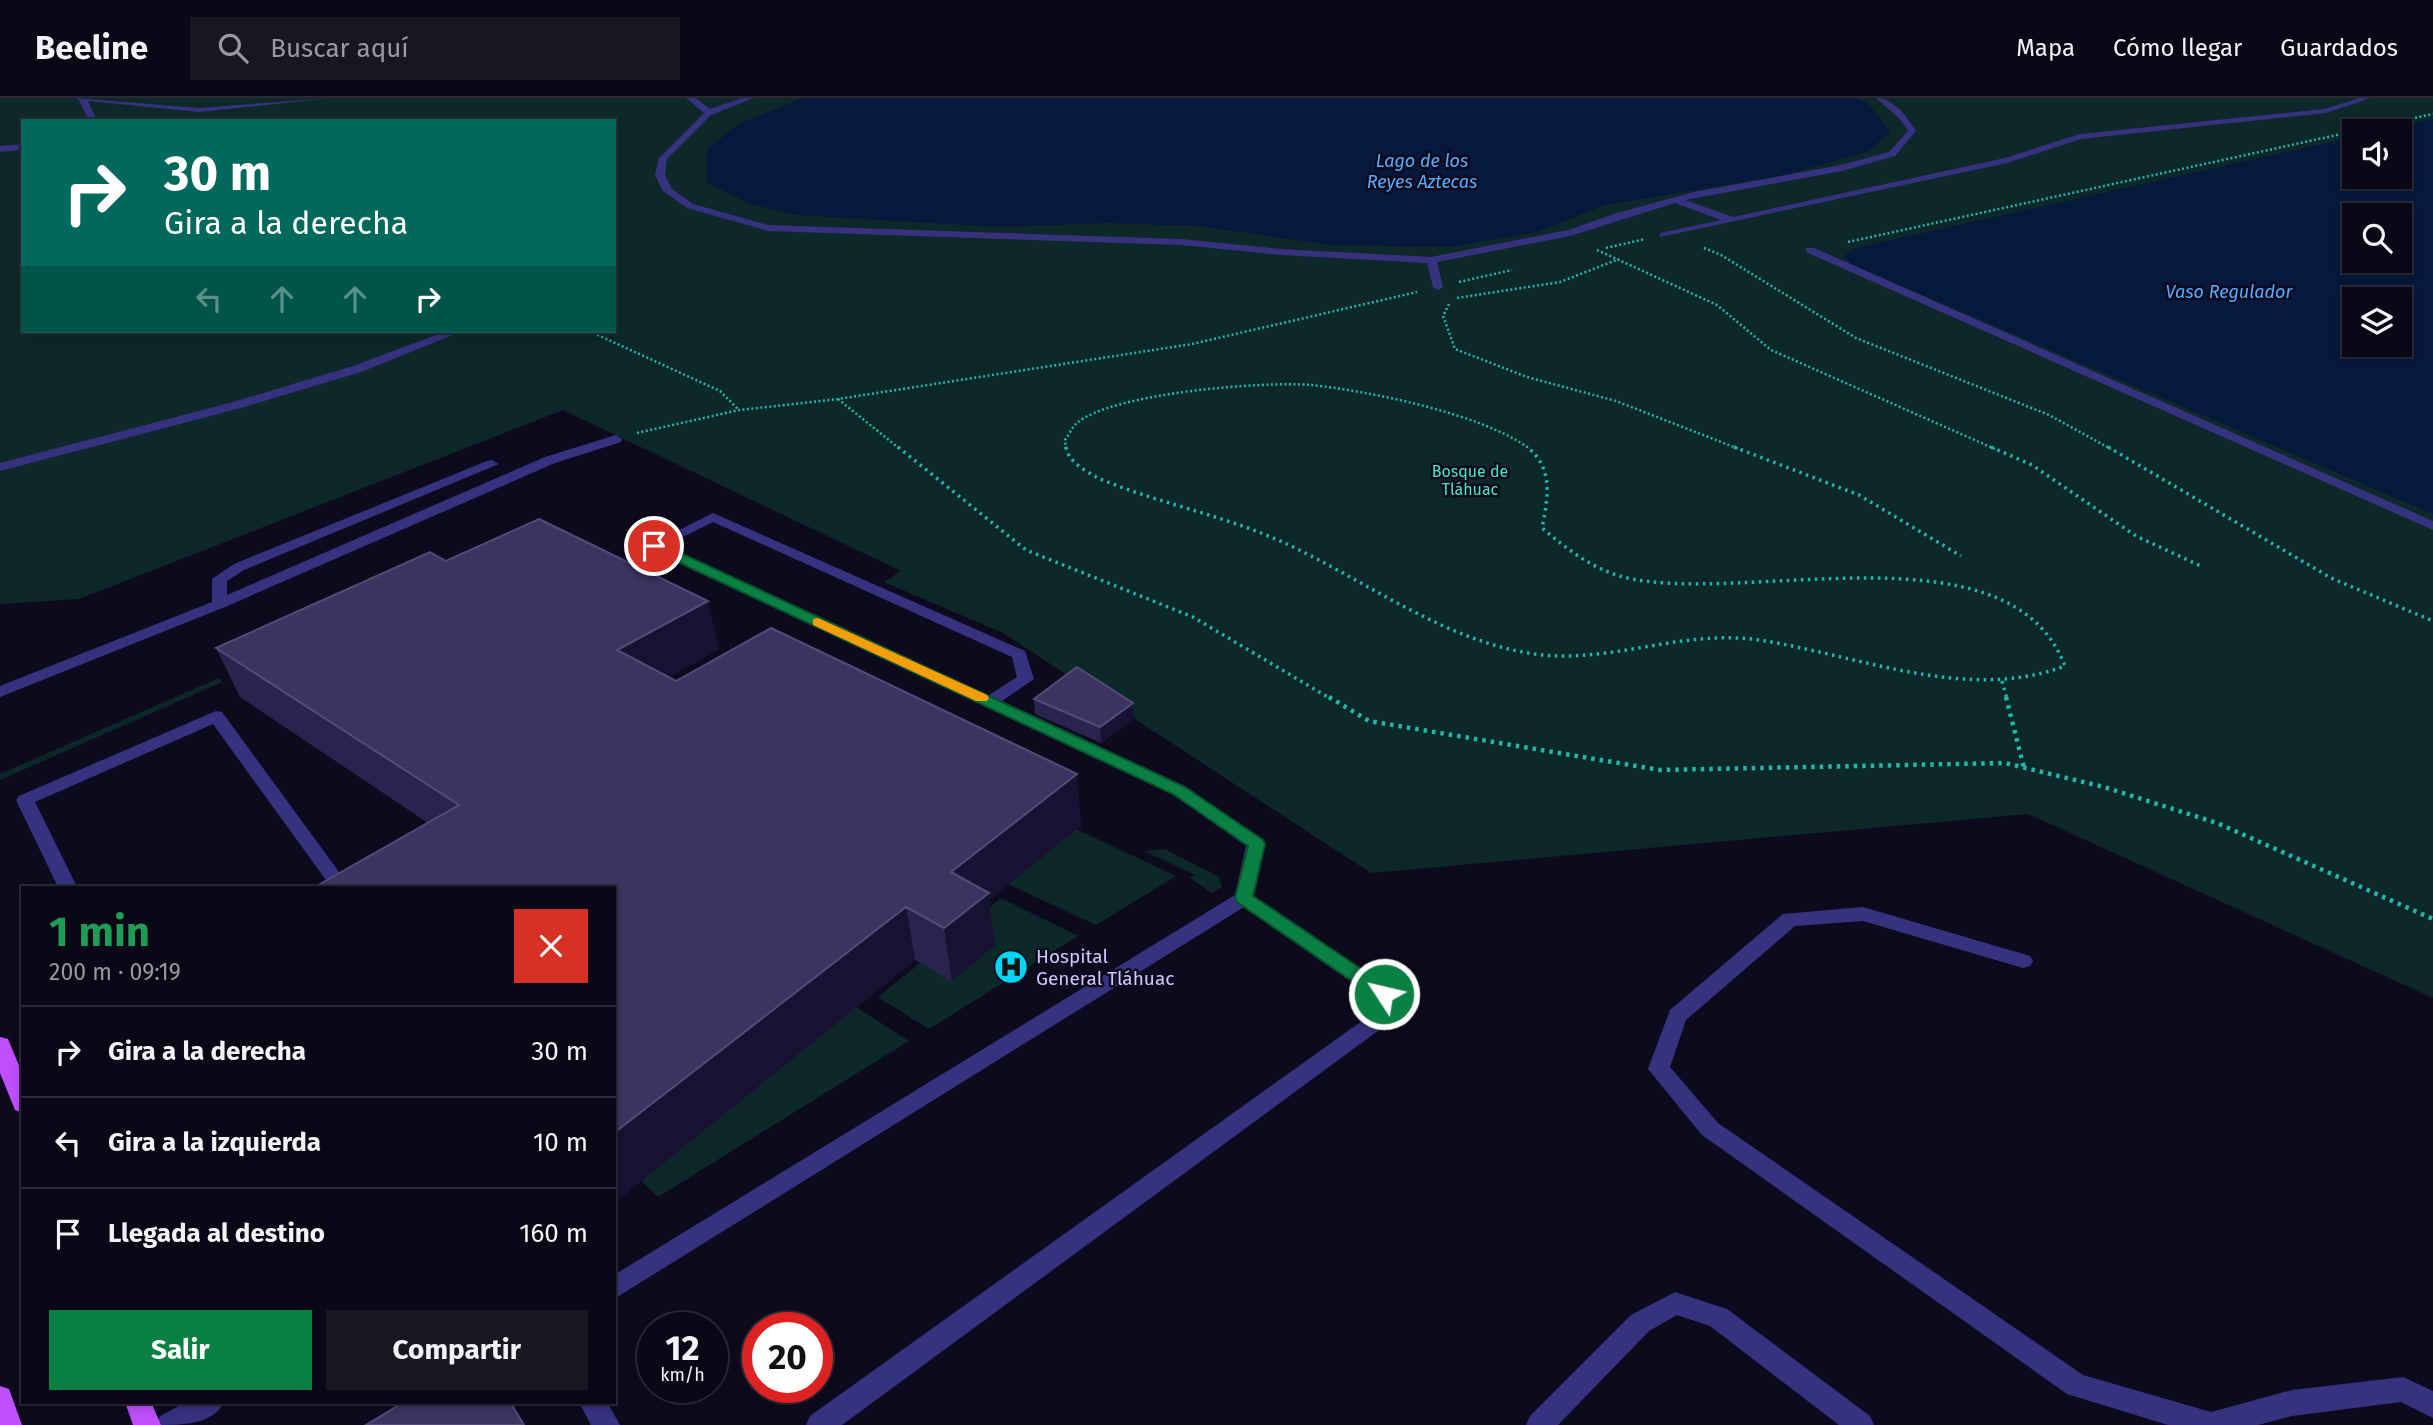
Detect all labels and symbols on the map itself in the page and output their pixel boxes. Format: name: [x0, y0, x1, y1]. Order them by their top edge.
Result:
water label: Lago de los Reyes Aztecas: [1367, 150, 1477, 193]
water label: Vaso Regulador: [2166, 281, 2294, 303]
park label: Bosque de Tláhuac: [1432, 462, 1508, 499]
pin: [624, 516, 684, 576]
place label: Hospital General Tláhuac: [1036, 945, 1174, 990]
hospital icon: Hospital General Tláhuac: [992, 948, 1030, 986]
position arrow: [1347, 957, 1421, 1031]
speed limit sign: 20: [742, 1312, 833, 1403]

